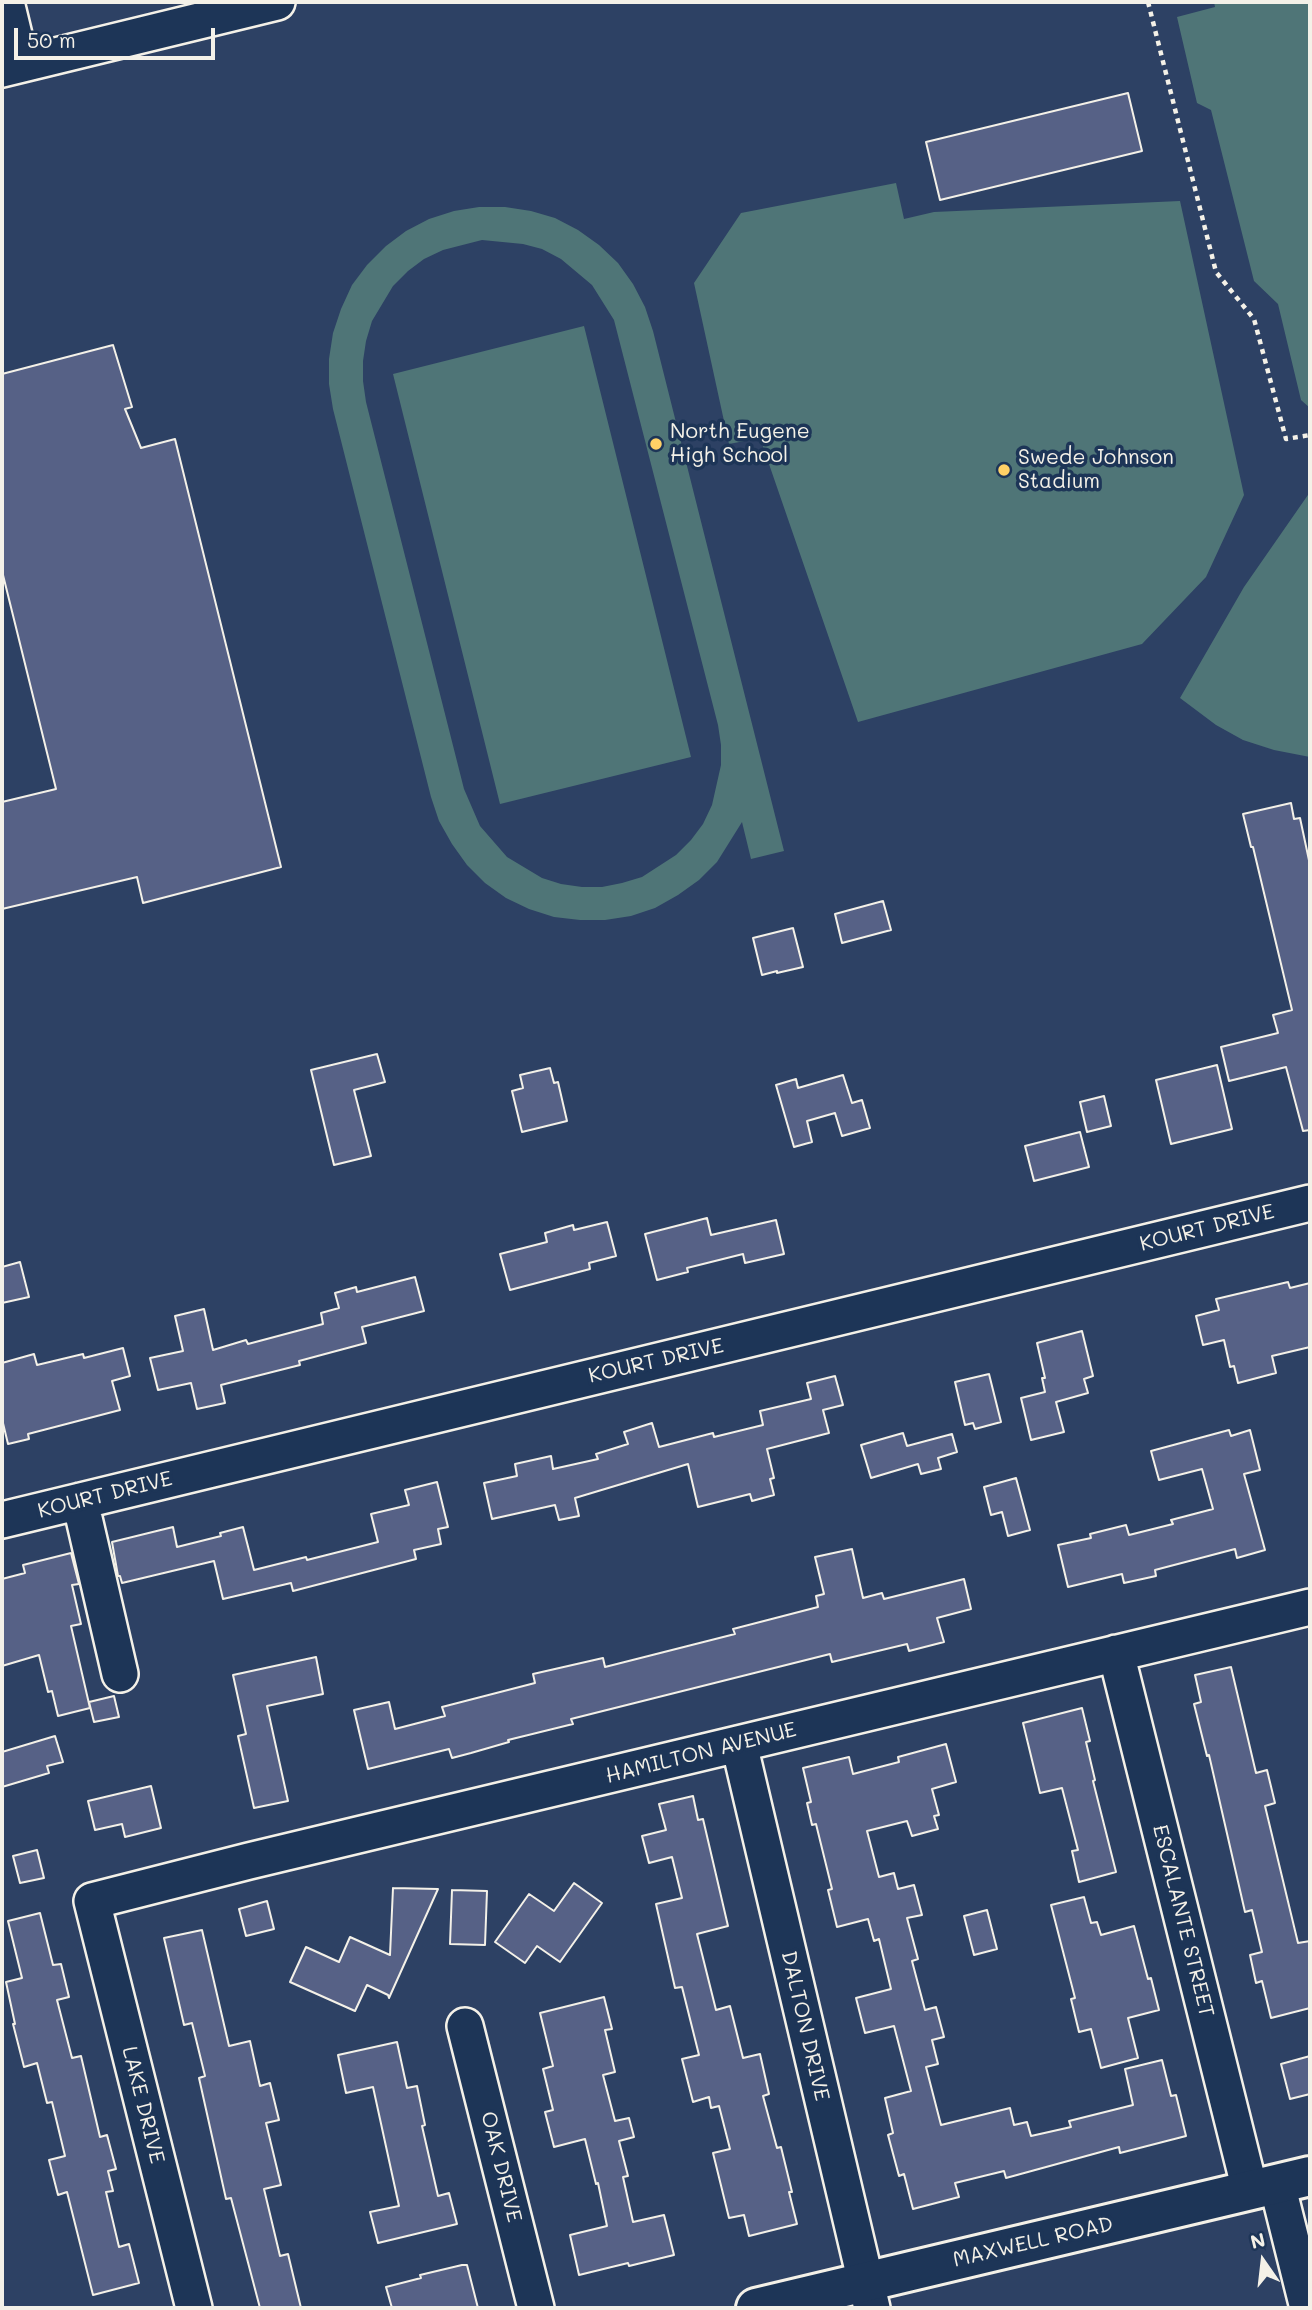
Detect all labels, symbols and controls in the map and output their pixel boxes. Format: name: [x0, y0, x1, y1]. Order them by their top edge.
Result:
scale bar: [18, 14, 219, 58]
text: 50 m: [27, 26, 76, 53]
place label: North Eugene High School: [670, 419, 810, 469]
marker: North Eugene High School: [648, 436, 664, 452]
place label: Swede Johnson Stadium: [1018, 445, 1174, 495]
marker: Swede Johnson Stadium: [996, 462, 1012, 478]
street label: KOURT DRIVE: [1137, 1199, 1277, 1257]
street label: KOURT DRIVE: [586, 1333, 726, 1389]
street label: KOURT DRIVE: [35, 1466, 175, 1524]
street label: HAMILTON AVENUE: [603, 1717, 799, 1789]
street label: ESCALANTE STREET: [1147, 1822, 1219, 2020]
street label: DALTON DRIVE: [775, 1949, 835, 2103]
street label: LAKE DRIVE: [116, 2044, 170, 2166]
street label: OAK DRIVE: [475, 2109, 527, 2225]
street label: MAXWELL ROAD: [950, 2211, 1116, 2273]
north arrow: [1228, 2226, 1298, 2296]
text: N: [1248, 2226, 1268, 2254]

